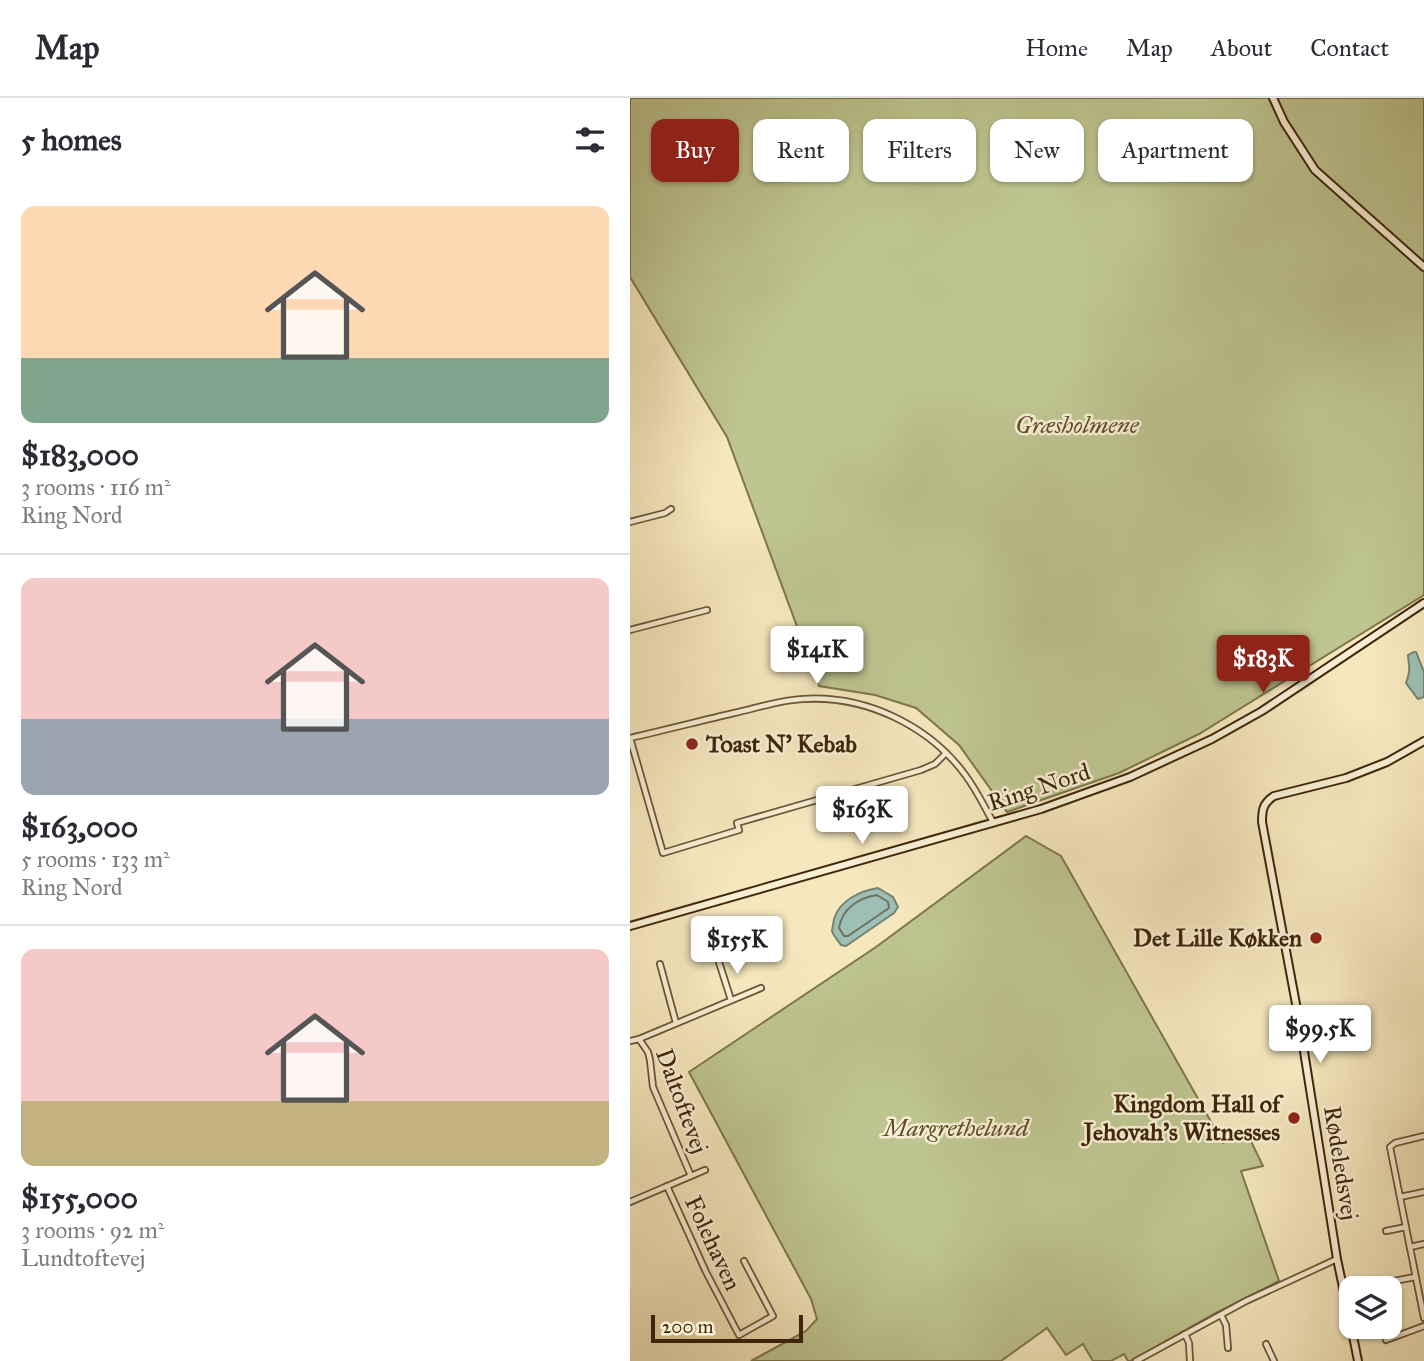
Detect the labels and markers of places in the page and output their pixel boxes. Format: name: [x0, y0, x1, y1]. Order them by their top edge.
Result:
pin: $141K: [768, 626, 866, 686]
pin: $183K: [1214, 636, 1312, 695]
place label: Toast N' Kebab: [705, 729, 857, 759]
marker: Toast N' Kebab: [684, 736, 700, 752]
pin: $163K: [813, 786, 911, 846]
pin: $155K: [688, 916, 786, 976]
place label: Det Lille Køkken: [1133, 923, 1302, 953]
marker: Det Lille Køkken: [1308, 930, 1324, 946]
pin: $99.5K: [1263, 1006, 1377, 1065]
place label: Kingdom Hall of Jehovah's Witnesses: [1081, 1089, 1284, 1147]
marker: Kingdom Hall of Jehovah's Witnesses: [1286, 1110, 1302, 1126]

